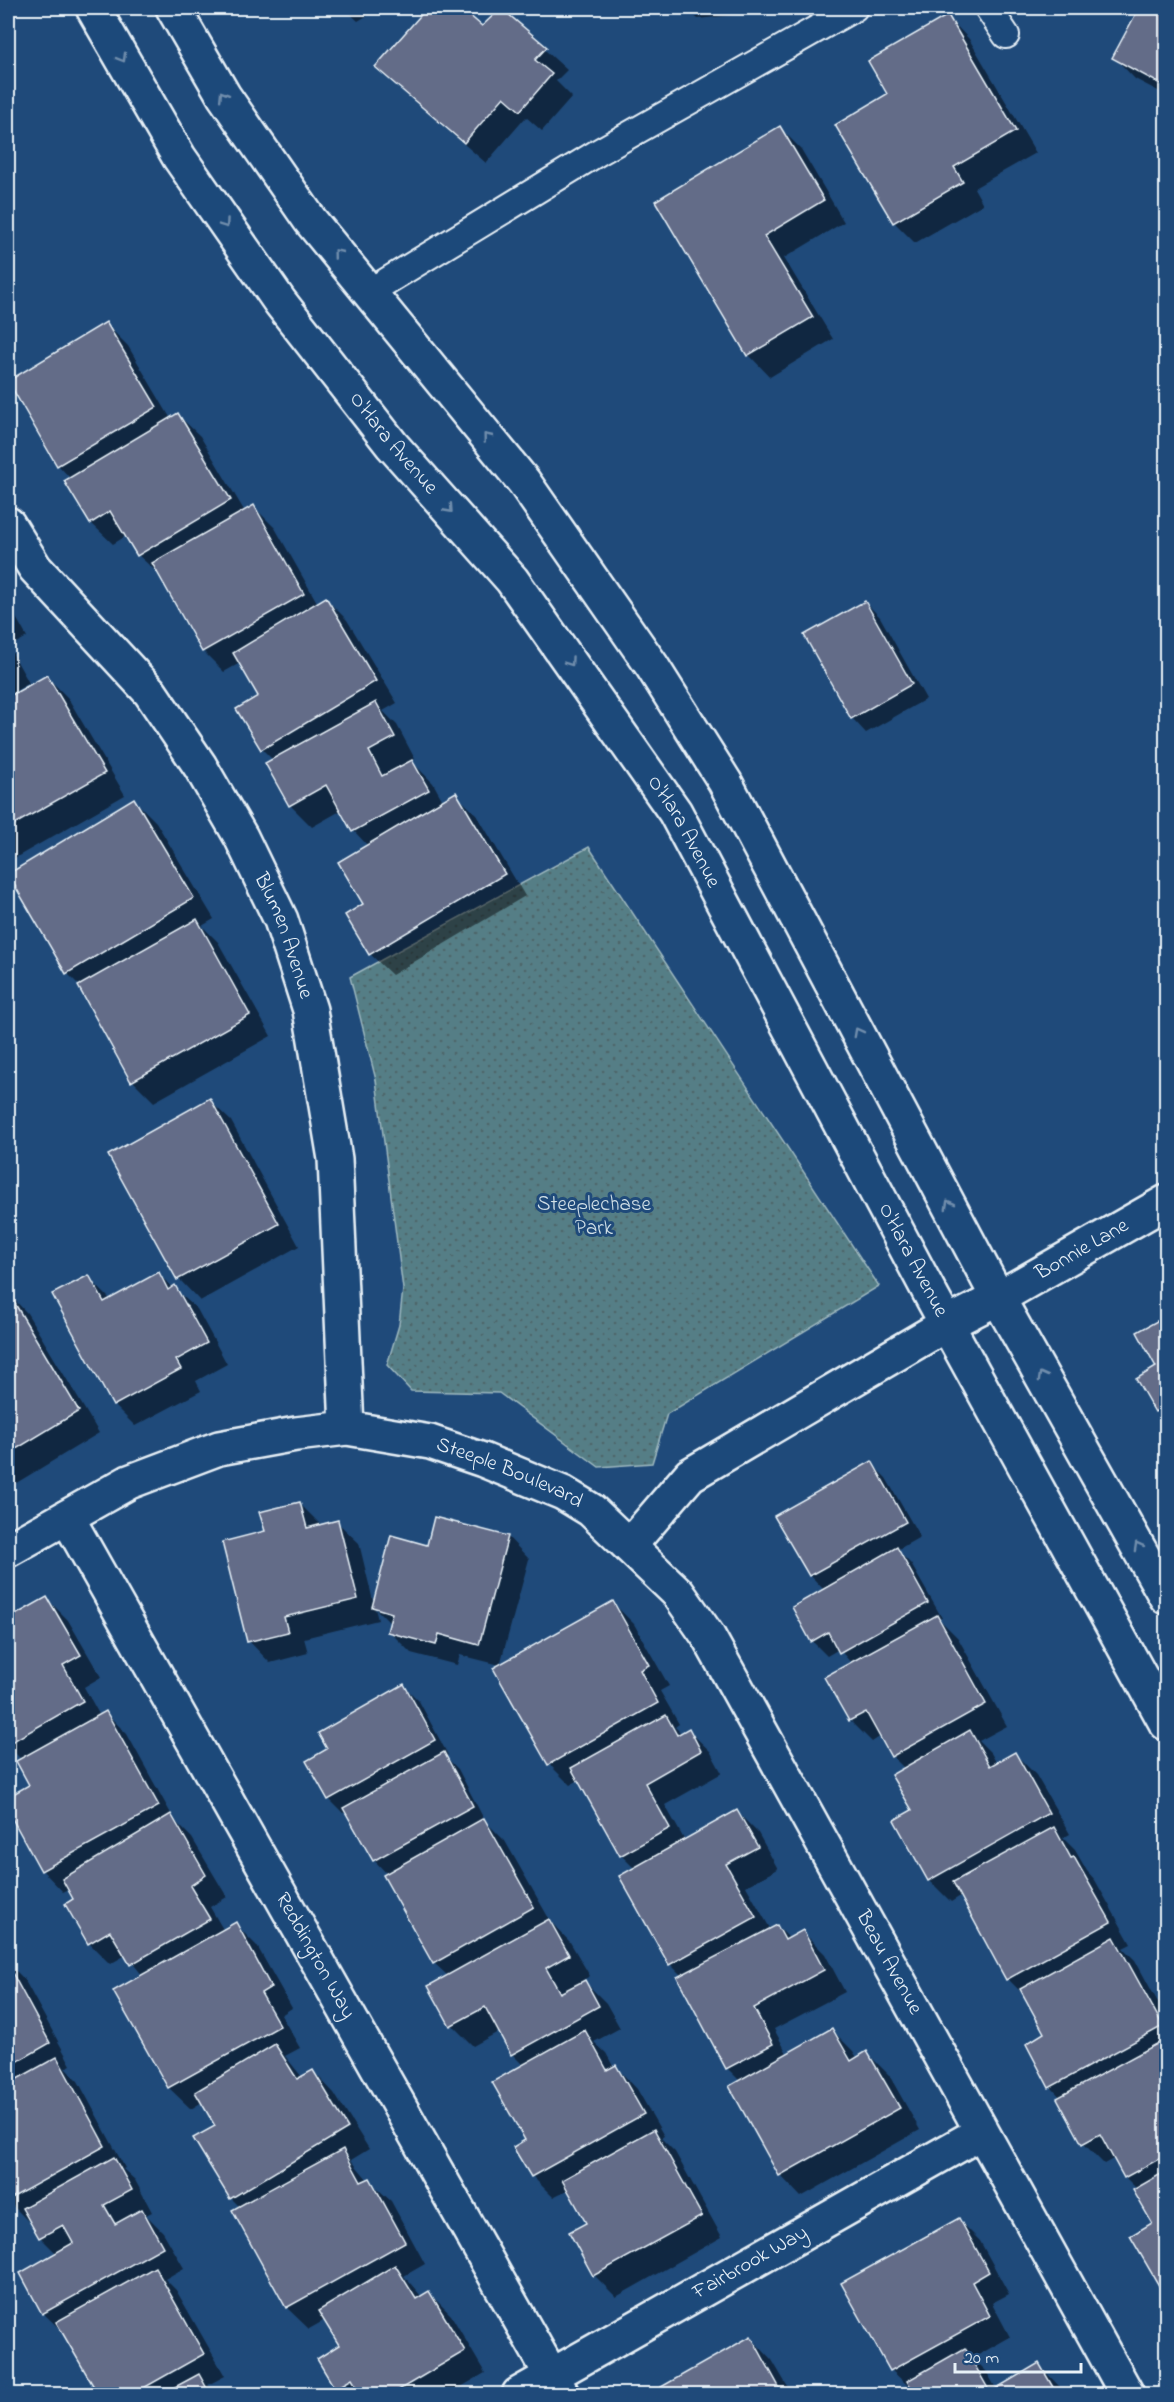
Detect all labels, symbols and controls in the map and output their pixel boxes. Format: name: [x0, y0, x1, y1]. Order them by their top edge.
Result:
one-way arrow: [115, 52, 127, 62]
one-way arrow: [219, 91, 231, 101]
one-way arrow: [218, 217, 229, 228]
one-way arrow: [333, 249, 344, 260]
street label: O'Hara Avenue: [341, 386, 445, 502]
one-way arrow: [483, 433, 494, 444]
one-way arrow: [442, 502, 453, 513]
one-way arrow: [563, 655, 574, 666]
street label: O'Hara Avenue: [639, 770, 728, 894]
street label: Blumen Avenue: [245, 867, 321, 1003]
one-way arrow: [854, 1028, 865, 1038]
park label: Steeplechase Park: [537, 1190, 651, 1244]
street label: O'Hara Avenue: [870, 1198, 956, 1323]
one-way arrow: [945, 1200, 956, 1211]
street label: Bonnie Lane: [1029, 1211, 1135, 1289]
one-way arrow: [1038, 1372, 1049, 1382]
street label: Steeple Boulevard: [432, 1430, 589, 1517]
one-way arrow: [1134, 1541, 1145, 1552]
street label: Reddington Way: [267, 1887, 362, 2026]
street label: Beau Avenue: [847, 1904, 930, 2021]
street label: Fairbrook Way: [687, 2218, 814, 2308]
scale bar: [955, 2336, 1081, 2374]
text: 20 m: [964, 2346, 999, 2372]

